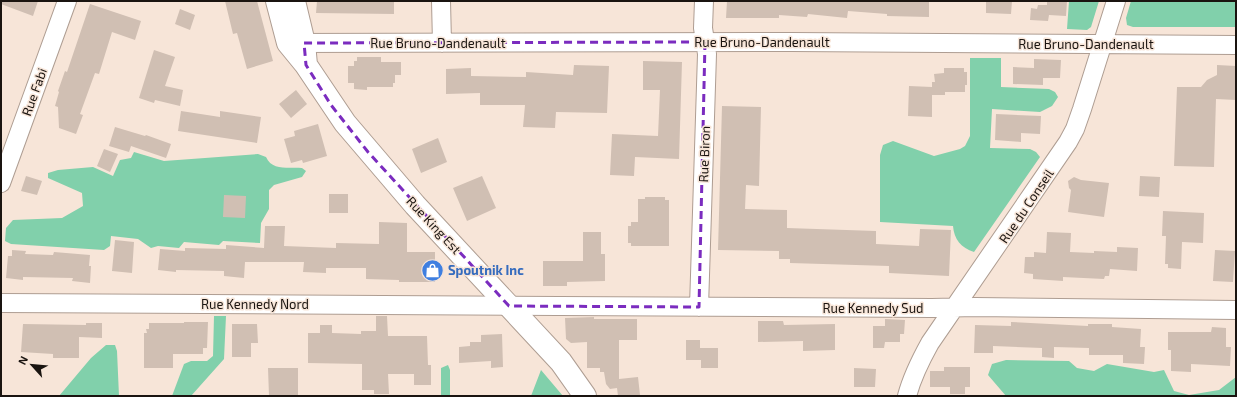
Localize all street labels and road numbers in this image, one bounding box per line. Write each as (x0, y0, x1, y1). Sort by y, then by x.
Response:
street label: Rue Bruno-Dandenault (694, 34, 830, 50)
street label: Rue Bruno-Dandenault (370, 35, 506, 51)
street label: Rue Bruno-Dandenault (1018, 36, 1154, 52)
street label: Rue Fabi (18, 66, 50, 118)
street label: Rue Biron (695, 125, 713, 183)
street label: Rue du Conseil (995, 166, 1057, 246)
street label: Rue King Est (403, 193, 465, 257)
street label: Rue Kennedy Nord (201, 296, 309, 312)
street label: Rue Kennedy Sud (823, 300, 924, 316)

